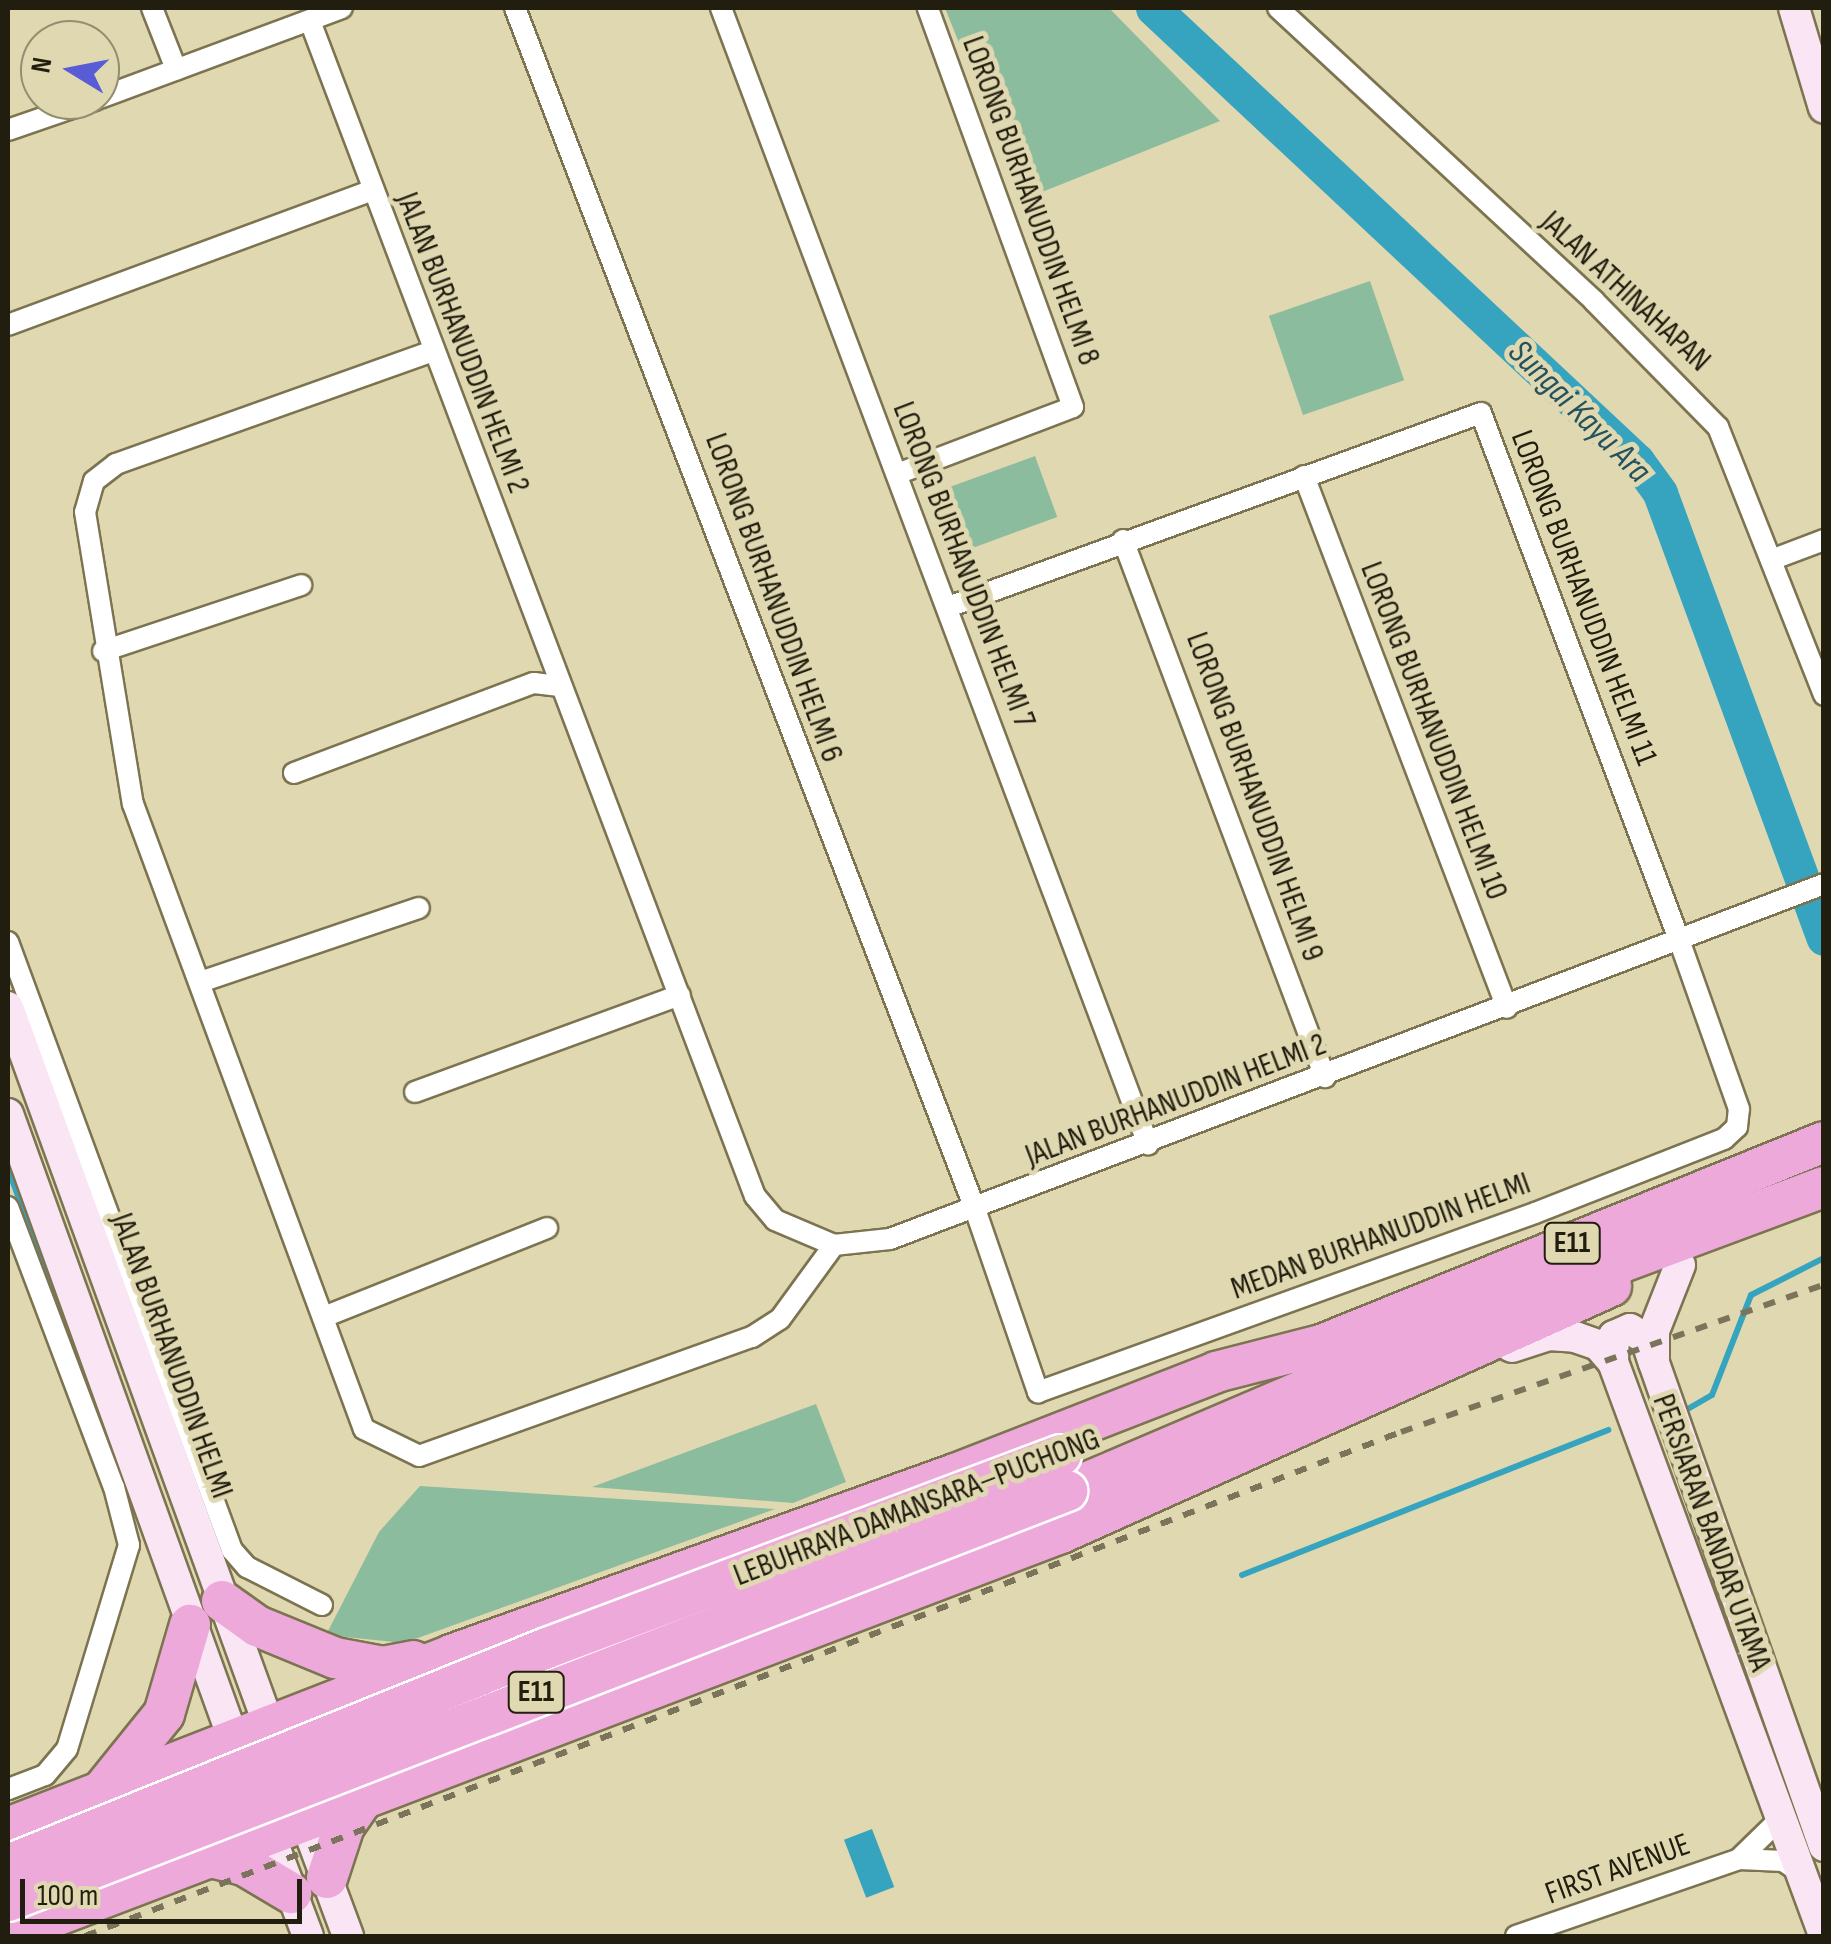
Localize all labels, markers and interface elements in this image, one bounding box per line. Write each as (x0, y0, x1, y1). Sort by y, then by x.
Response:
north arrow (20, 20, 120, 120)
street label: LORONG BURHANUDDIN HELMI 8 (953, 31, 1107, 371)
text: N (24, 55, 59, 75)
street label: JALAN BURHANUDDIN HELMI 2 (387, 187, 537, 499)
street label: JALAN ATHINAHAPAN (1532, 203, 1718, 381)
water label: Sungai Kayu Ara (1499, 332, 1659, 492)
street label: LORONG BURHANUDDIN HELMI 7 (883, 397, 1043, 733)
street label: LORONG BURHANUDDIN HELMI 11 (1501, 425, 1665, 771)
street label: LORONG BURHANUDDIN HELMI 6 (696, 428, 850, 768)
street label: LORONG BURHANUDDIN HELMI 10 (1351, 557, 1515, 905)
street label: LORONG BURHANUDDIN HELMI 9 (1177, 627, 1331, 967)
street label: JALAN BURHANUDDIN HELMI 2 (1020, 1026, 1332, 1176)
street label: MEDAN BURHANUDDIN HELMI (1226, 1165, 1536, 1309)
street label: JALAN BURHANUDDIN HELMI (102, 1208, 240, 1504)
road number: E11 (1542, 1218, 1602, 1268)
street label: PERSIARAN BANDAR UTAMA (1643, 1389, 1779, 1677)
street label: LEBUHRAYA DAMANSARA–PUCHONG (729, 1420, 1105, 1596)
road number: E11 (506, 1667, 566, 1717)
street label: FIRST AVENUE (1540, 1826, 1696, 1914)
scale bar (25, 1859, 308, 1921)
text: 100 m (37, 1878, 98, 1914)

